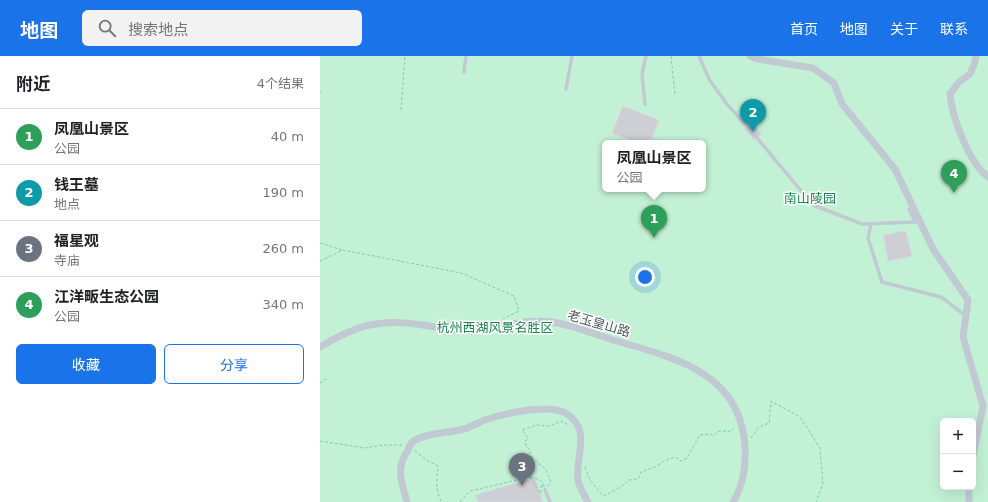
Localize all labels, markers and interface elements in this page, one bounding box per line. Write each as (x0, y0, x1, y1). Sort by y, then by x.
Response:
search box (82, 10, 362, 46)
icon: search (96, 17, 118, 39)
text: 地图 (20, 19, 58, 41)
text: 搜索地点 (128, 21, 188, 39)
text: 首页 (790, 21, 818, 37)
text: 地图 (840, 21, 868, 37)
text: 关于 (890, 21, 918, 37)
text: 联系 (940, 21, 968, 37)
text: 附近 (16, 74, 50, 94)
text: 4个结果 (257, 76, 304, 91)
pin: 2 (740, 99, 766, 132)
text: 凤凰山景区 (54, 120, 129, 138)
text: 1 (24, 129, 34, 144)
text: 40 m (271, 129, 304, 144)
popup (602, 140, 706, 192)
text: 公园 (54, 141, 80, 156)
text: 凤凰山景区 (616, 149, 692, 167)
pin: 4 (941, 160, 967, 193)
text: 公园 (616, 170, 643, 185)
text: 钱王墓 (54, 176, 99, 194)
text: 2 (24, 185, 34, 200)
text: 190 m (262, 185, 304, 200)
park label: 南山陵园 (784, 191, 836, 206)
text: 地点 (54, 197, 80, 212)
pin: 1 (641, 205, 667, 238)
text: 福星观 (54, 232, 99, 250)
text: 3 (24, 241, 34, 256)
text: 260 m (262, 241, 304, 256)
text: 寺庙 (54, 253, 80, 268)
your location (635, 267, 655, 287)
text: 江洋畈生态公园 (54, 288, 159, 306)
text: 4 (24, 297, 34, 312)
text: 340 m (262, 297, 304, 312)
street label: 老玉皇山路 (566, 307, 632, 340)
text: 公园 (54, 309, 80, 324)
park label: 杭州西湖风景名胜区 (436, 320, 554, 335)
button: 收藏 (16, 344, 156, 384)
button: 分享 (164, 344, 304, 384)
map controls (940, 418, 976, 490)
button: + (940, 418, 976, 454)
pin: 3 (509, 453, 535, 486)
button: − (940, 454, 976, 490)

